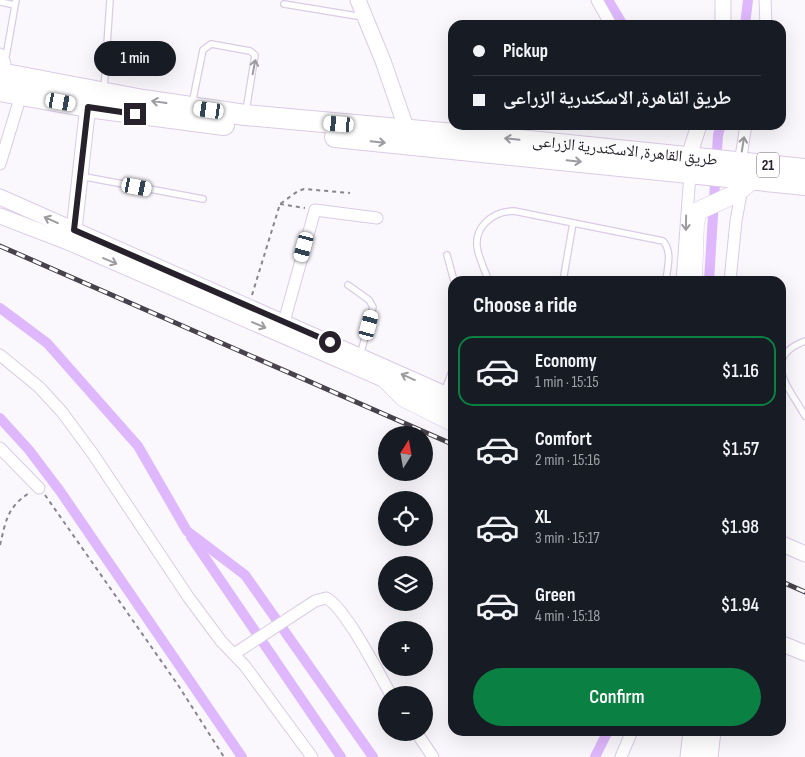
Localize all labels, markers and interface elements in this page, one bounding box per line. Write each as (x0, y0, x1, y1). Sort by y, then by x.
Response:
text: Pickup (503, 40, 548, 63)
callout: 1 min (94, 42, 176, 76)
text: 1 min (120, 49, 150, 68)
one-way arrow (249, 60, 259, 76)
text: طريق القاهرة, الاسكندرية الزراعى (503, 87, 732, 110)
car (44, 92, 77, 112)
one-way arrow (151, 97, 167, 107)
car (193, 100, 224, 120)
route end (124, 103, 146, 125)
car (323, 115, 354, 133)
street label: طريق القاهرة, الاسكندرية الزراعى (532, 132, 718, 170)
one-way arrow (504, 134, 520, 144)
one-way arrow (738, 136, 748, 152)
one-way arrow (369, 137, 385, 146)
road number: 21 (757, 152, 779, 178)
one-way arrow (566, 156, 582, 166)
car (120, 177, 153, 197)
one-way arrow (44, 214, 59, 224)
one-way arrow (681, 214, 691, 231)
car (292, 231, 315, 263)
one-way arrow (102, 256, 117, 266)
text: Choose a ride (473, 292, 577, 319)
car (357, 309, 380, 341)
one-way arrow (251, 320, 266, 330)
route start (319, 331, 341, 353)
icon: car (475, 349, 520, 394)
text: Economy (535, 350, 597, 373)
text: $1.16 (722, 360, 759, 383)
one-way arrow (401, 371, 416, 381)
text: 1 min · 15:15 (535, 373, 599, 392)
north arrow (378, 426, 432, 481)
map controls (378, 426, 433, 741)
icon: car (475, 427, 520, 472)
text: Comfort (535, 428, 592, 451)
text: $1.57 (722, 438, 759, 461)
text: 2 min · 15:16 (535, 451, 600, 470)
button: locate (378, 491, 433, 546)
icon: car (475, 505, 520, 550)
text: XL (535, 506, 551, 529)
text: $1.98 (721, 516, 759, 539)
text: 3 min · 15:17 (535, 529, 600, 548)
button: layers (378, 556, 433, 611)
icon: car (475, 583, 520, 628)
text: Green (535, 584, 575, 607)
text: $1.94 (721, 594, 759, 617)
text: 4 min · 15:18 (535, 607, 600, 626)
button: + (378, 621, 433, 676)
button: Confirm (473, 668, 761, 726)
button: − (378, 686, 433, 741)

